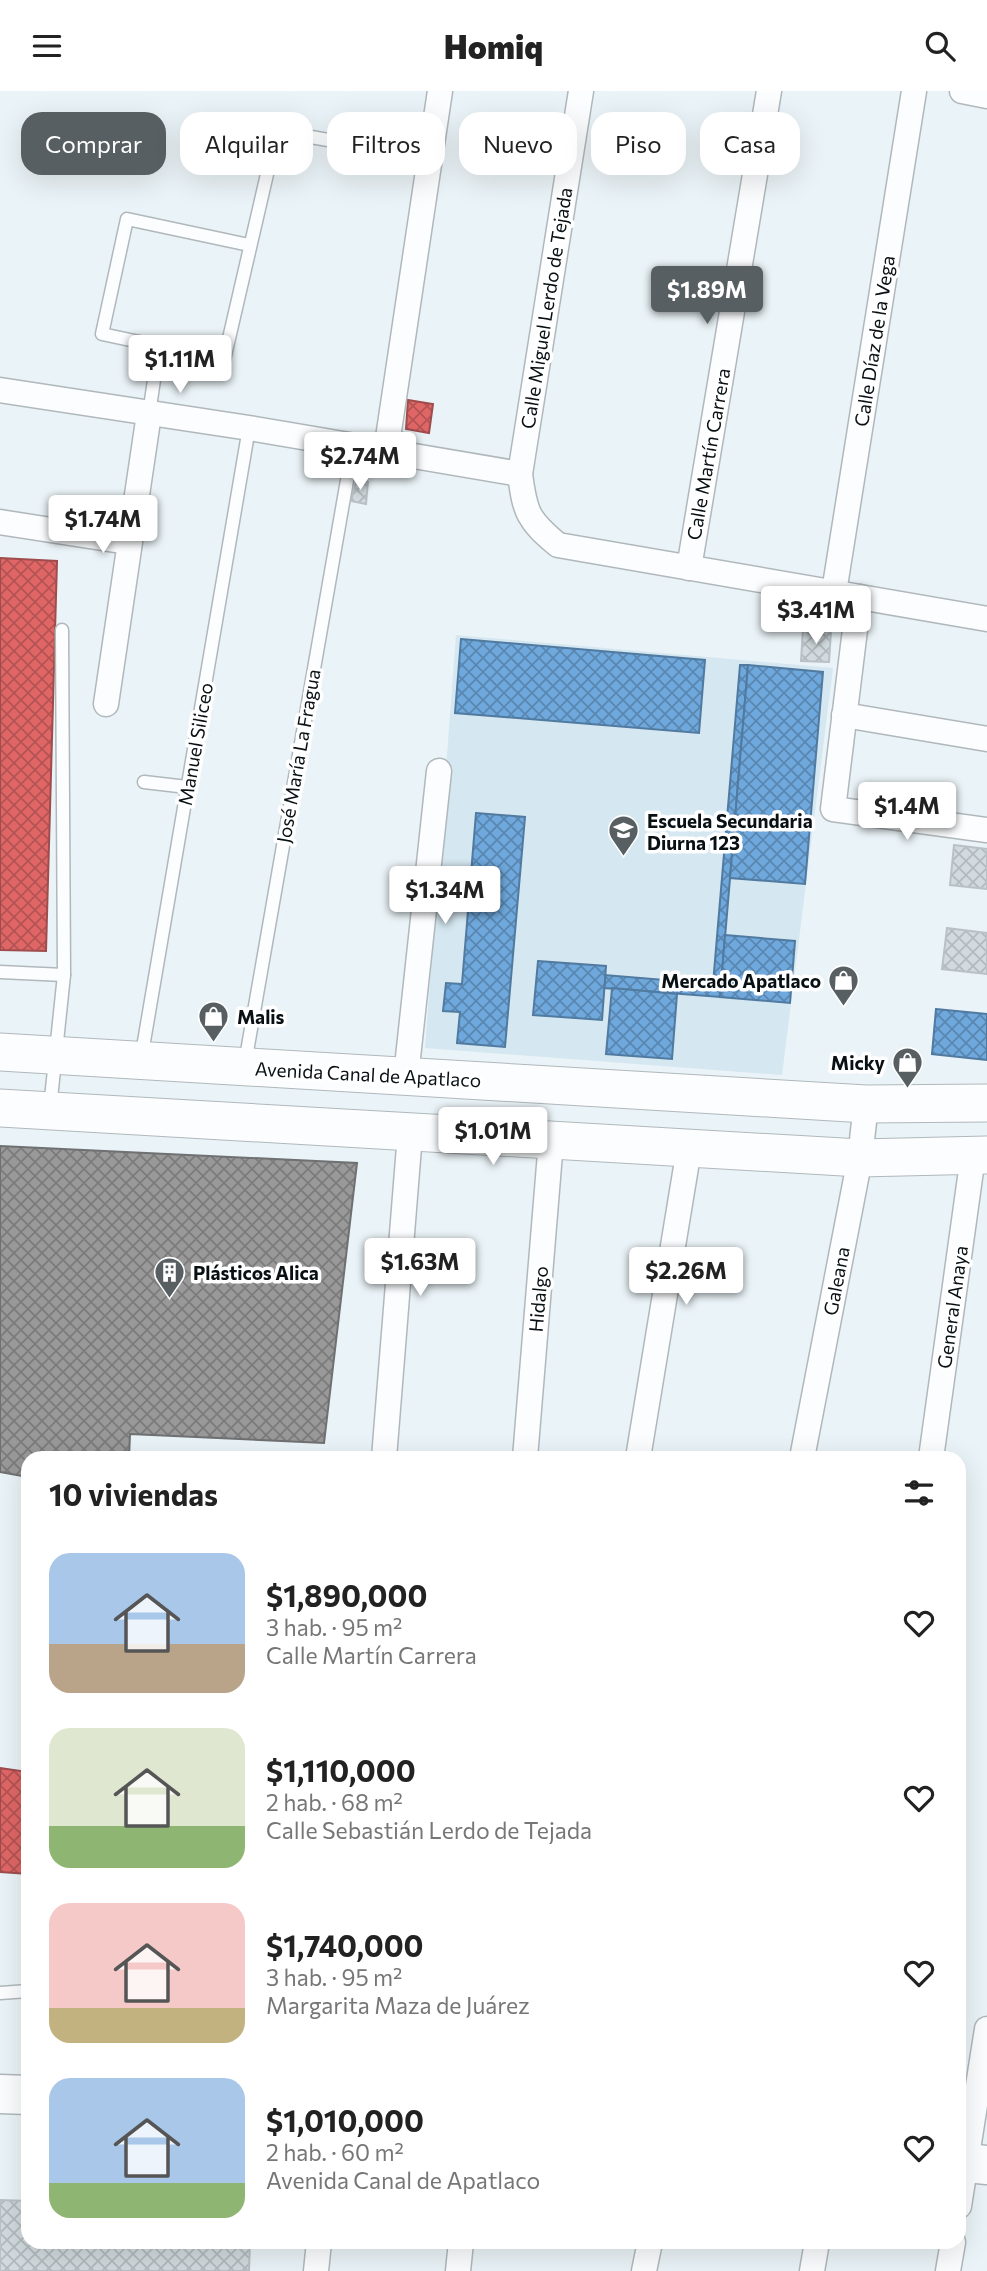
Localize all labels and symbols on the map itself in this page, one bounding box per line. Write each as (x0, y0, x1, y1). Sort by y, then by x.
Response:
street label: Calle Miguel Lerdo de Tejada (516, 186, 576, 430)
street label: Calle Díaz de la Vega (849, 254, 899, 428)
pin: $1.89M (650, 267, 764, 326)
pin: $1.11M (123, 335, 237, 395)
street label: Calle Martín Carrera (682, 366, 734, 542)
pin: $2.74M (303, 433, 417, 492)
pin: $1.74M (46, 496, 160, 555)
pin: $3.41M (759, 587, 873, 646)
street label: José María La Fragua (271, 667, 325, 845)
street label: Manuel Siliceo (173, 681, 217, 807)
pin: $1.4M (858, 783, 956, 842)
place label: Escuela Secundaria Diurna 123 (647, 809, 813, 854)
school or university icon: Escuela Secundaria Diurna 123 (607, 814, 641, 858)
pin: $1.34M (388, 867, 502, 926)
shop icon: Mercado Apatlaco (827, 963, 861, 1007)
place label: Mercado Apatlaco (661, 969, 821, 992)
shop icon: Malis (197, 999, 231, 1043)
place label: Malis (237, 1005, 285, 1028)
shop icon: Micky (891, 1045, 925, 1089)
place label: Micky (831, 1051, 886, 1074)
street label: Avenida Canal de Apatlaco (254, 1057, 482, 1091)
pin: $1.01M (436, 1107, 550, 1167)
pin: $1.63M (363, 1239, 477, 1298)
street label: General Anaya (932, 1244, 972, 1370)
street label: Galeana (818, 1245, 854, 1317)
pin: $2.26M (629, 1247, 743, 1307)
building icon: Plásticos Alica (153, 1255, 187, 1299)
place label: Plásticos Alica (193, 1261, 319, 1284)
street label: Hidalgo (524, 1265, 552, 1333)

